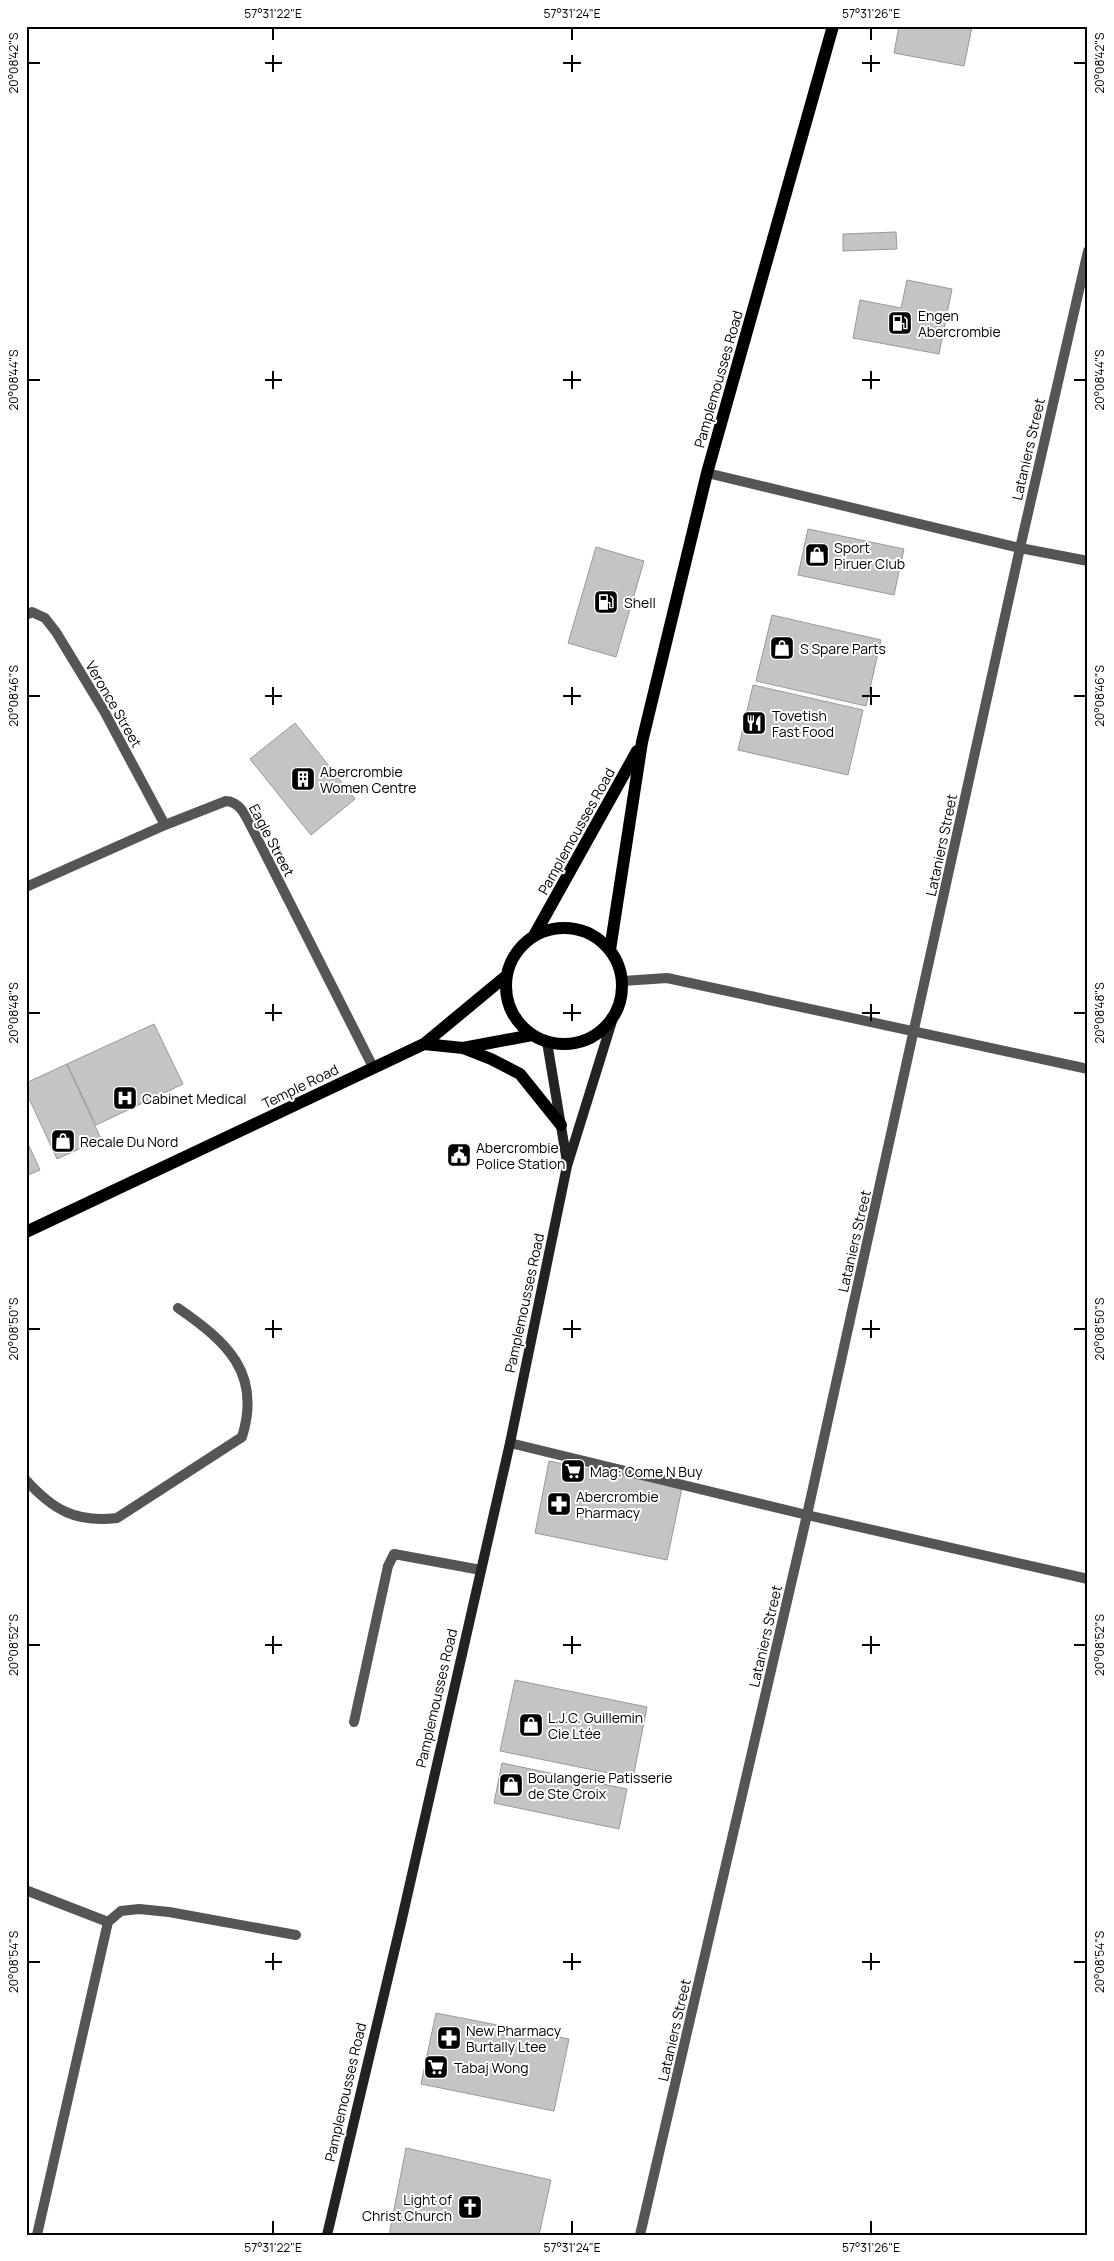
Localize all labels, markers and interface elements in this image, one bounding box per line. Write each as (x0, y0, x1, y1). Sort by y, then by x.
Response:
text: 57°31'22"E (244, 5, 302, 22)
text: 57°31'24"E (543, 5, 601, 22)
text: 57°31'26"E (842, 5, 900, 22)
text: 20°08'42"S (5, 33, 22, 94)
text: 20°08'42"S (1091, 33, 1108, 94)
place label: Engen Abercrombie (918, 306, 1001, 341)
street label: Pamplemousses Road (689, 308, 747, 450)
fuel station icon: Engen Abercrombie (887, 310, 913, 336)
text: 20°08'44"S (5, 350, 22, 410)
text: 20°08'44"S (1091, 350, 1108, 410)
street label: Lataniers Street (1007, 396, 1049, 502)
place label: Sport Piruer Club (834, 538, 905, 573)
shop icon: Sport Piruer Club (804, 542, 830, 568)
fuel station icon: Shell (593, 589, 619, 615)
place label: Shell (624, 593, 656, 612)
shop icon: S Spare Parts (769, 635, 795, 661)
place label: S Spare Parts (800, 639, 886, 658)
street label: Veronce Street (82, 657, 147, 751)
text: 20°08'46"S (5, 665, 22, 727)
text: 20°08'46"S (1091, 665, 1108, 727)
place label: Tovetish Fast Food (772, 706, 834, 741)
restaurant icon: Tovetish Fast Food (741, 710, 767, 736)
place label: Abercrombie Women Centre (320, 762, 416, 797)
street label: Pamplemousses Road (533, 764, 619, 898)
building icon: Abercrombie Women Centre (290, 766, 316, 792)
street label: Lataniers Street (921, 792, 961, 898)
street label: Eagle Street (245, 800, 299, 880)
text: 20°08'48"S (5, 982, 22, 1044)
text: 20°08'48"S (1091, 982, 1108, 1044)
street label: Temple Road (259, 1059, 341, 1113)
hospital icon: Cabinet Medical (112, 1085, 138, 1111)
place label: Cabinet Medical (142, 1089, 246, 1108)
shop icon: Recale Du Nord (50, 1128, 76, 1154)
place label: Recale Du Nord (80, 1132, 178, 1151)
place label: Abercrombie Police Station (476, 1138, 565, 1173)
public building icon: Abercrombie Police Station (446, 1142, 472, 1168)
street label: Lataniers Street (833, 1188, 875, 1294)
street label: Pamplemousses Road (500, 1232, 548, 1374)
text: 20°08'50"S (5, 1298, 22, 1360)
text: 20°08'50"S (1091, 1298, 1108, 1360)
supermarket icon: Mag: Come N Buy (560, 1458, 586, 1484)
place label: Mag: Come N Buy (590, 1462, 703, 1481)
place label: Abercrombie Pharmacy (576, 1487, 659, 1522)
pharmacy icon: Abercrombie Pharmacy (546, 1491, 572, 1517)
street label: Lataniers Street (744, 1583, 786, 1689)
text: 20°08'52"S (5, 1614, 22, 1676)
text: 20°08'52"S (1091, 1614, 1108, 1676)
street label: Pamplemousses Road (411, 1627, 461, 1769)
place label: L.J.C. Guillemin Cie Ltée (548, 1708, 643, 1743)
shop icon: L.J.C. Guillemin Cie Ltée (518, 1712, 544, 1738)
place label: Boulangerie Patisserie de Ste Croix (528, 1768, 672, 1803)
shop icon: Boulangerie Patisserie de Ste Croix (498, 1772, 524, 1798)
text: 20°08'54"S (5, 1931, 22, 1993)
text: 20°08'54"S (1091, 1931, 1108, 1993)
street label: Lataniers Street (653, 1977, 695, 2083)
street label: Pamplemousses Road (320, 2021, 370, 2163)
place label: New Pharmacy Burtally Ltee (466, 2021, 562, 2056)
pharmacy icon: New Pharmacy Burtally Ltee (436, 2025, 462, 2051)
supermarket icon: Tabaj Wong (423, 2054, 449, 2080)
place label: Tabaj Wong (454, 2058, 529, 2077)
place label: Light of Christ Church (362, 2190, 452, 2225)
church icon: Light of Christ Church (457, 2194, 483, 2220)
text: 57°31'22"E (244, 2239, 302, 2256)
text: 57°31'24"E (543, 2239, 601, 2256)
text: 57°31'26"E (842, 2239, 900, 2256)

